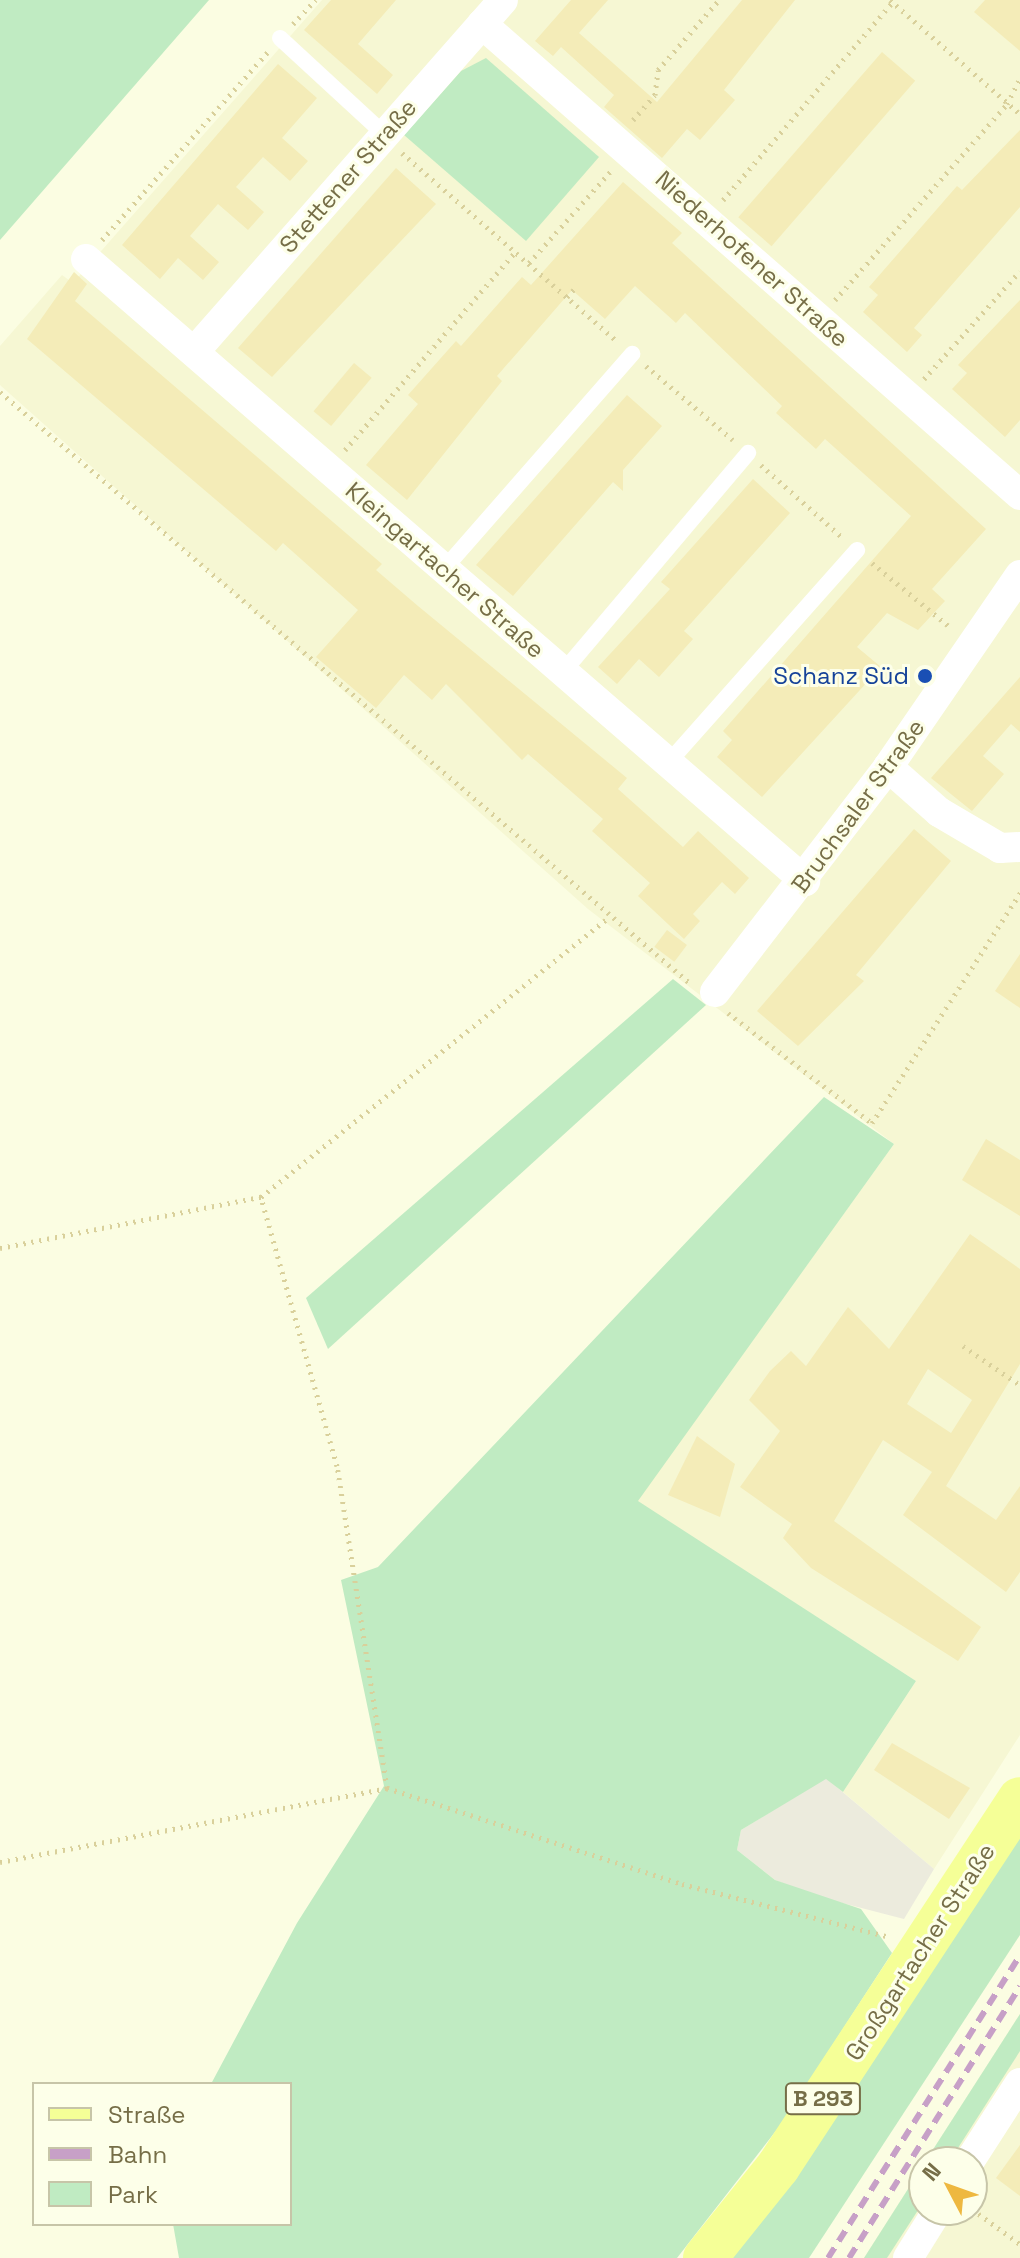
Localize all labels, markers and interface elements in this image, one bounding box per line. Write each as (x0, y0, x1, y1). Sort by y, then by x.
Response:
street label: Stettener Straße (273, 93, 423, 259)
street label: Niederhofener Straße (650, 165, 854, 353)
street label: Kleingartacher Straße (340, 476, 550, 664)
place label: Schanz Süd (773, 662, 909, 690)
marker: Schanz Süd (916, 667, 934, 685)
street label: Bruchsaler Straße (785, 713, 931, 899)
street label: Großgartacher Straße (839, 1838, 1001, 2066)
road number: B 293 (783, 2081, 863, 2117)
legend (32, 2082, 292, 2226)
text: Straße (108, 2099, 185, 2130)
text: Bahn (108, 2139, 167, 2170)
north arrow (908, 2146, 988, 2226)
text: N (916, 2157, 947, 2186)
text: Park (108, 2179, 158, 2210)

